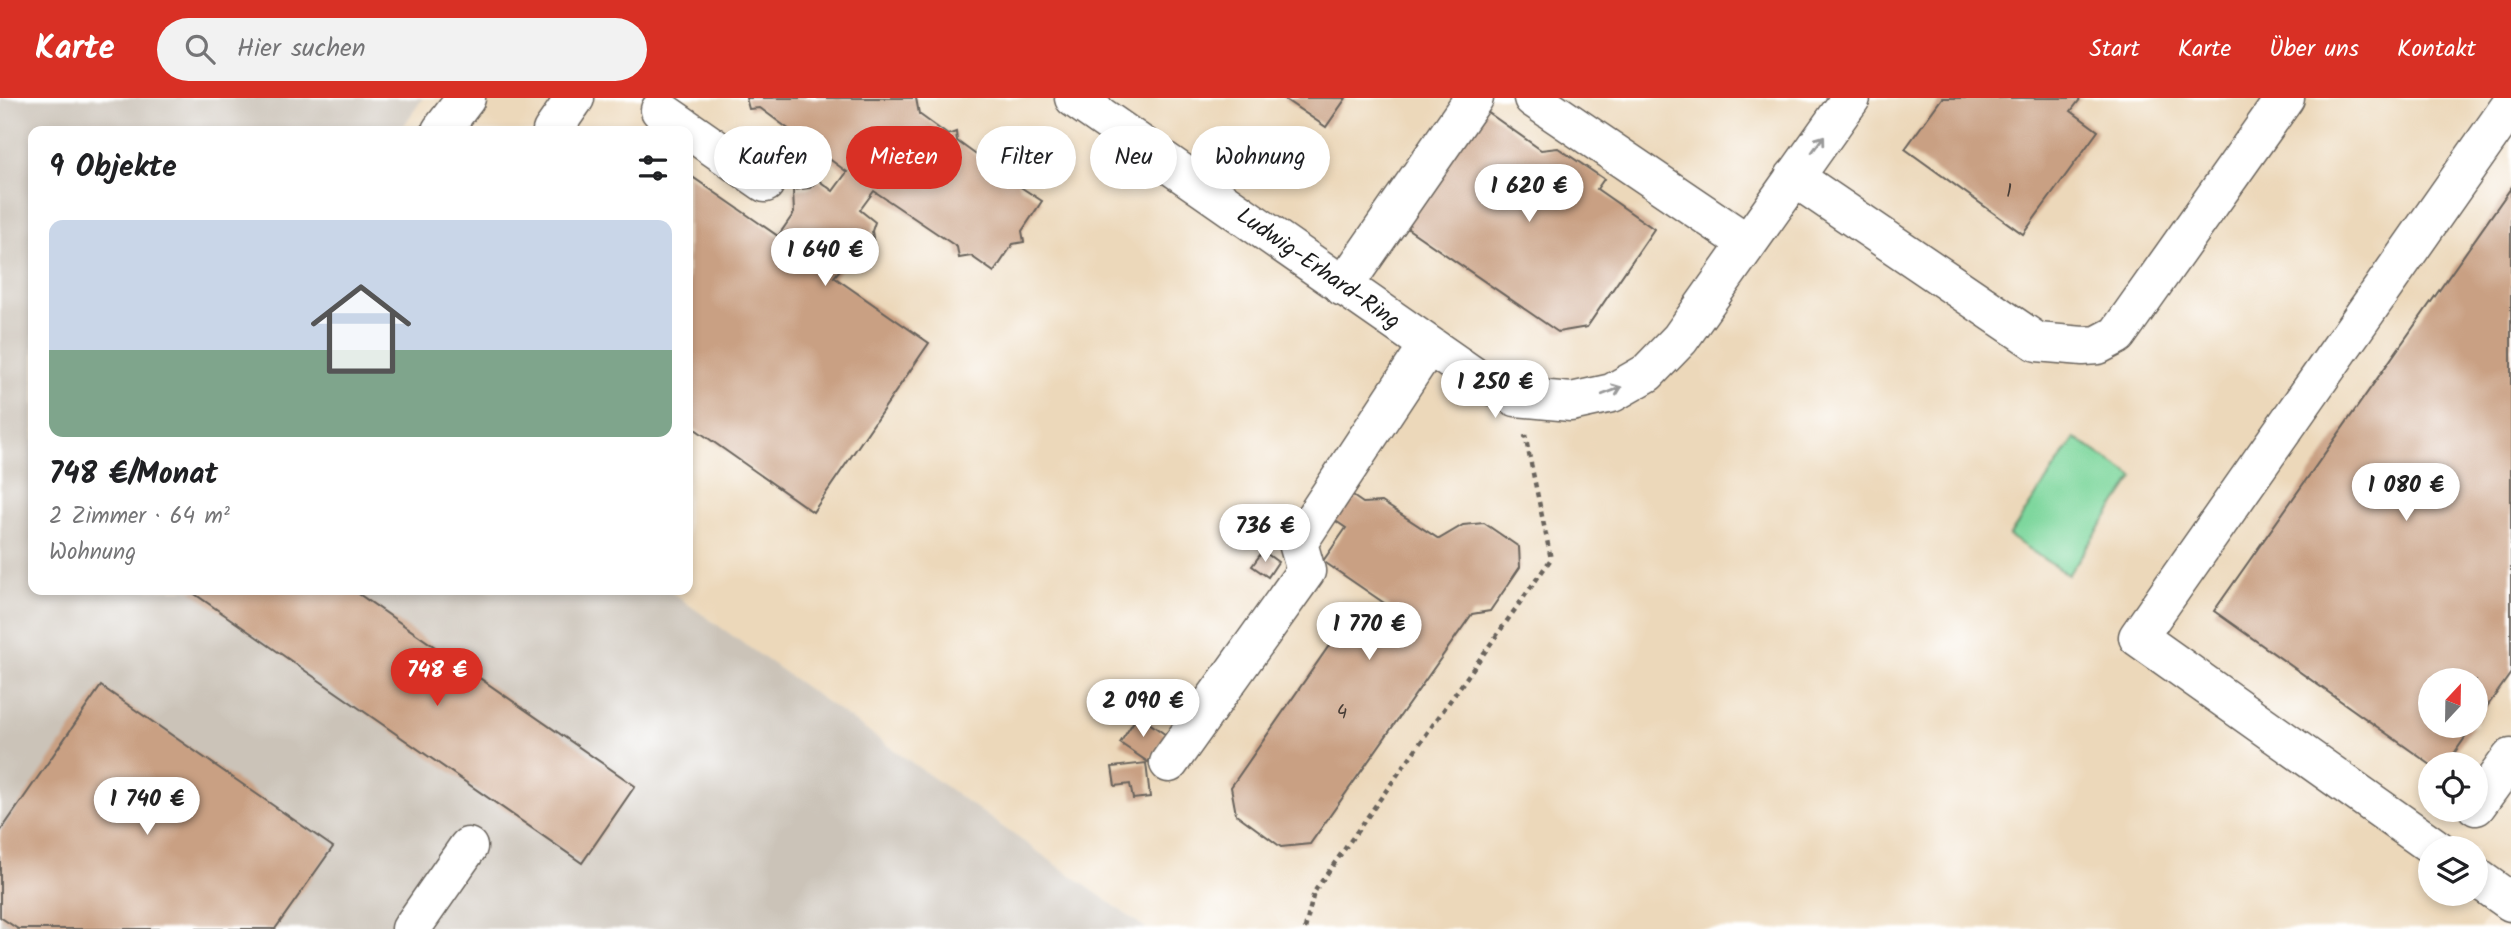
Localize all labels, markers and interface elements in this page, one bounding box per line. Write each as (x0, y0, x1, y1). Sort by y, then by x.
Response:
search box (157, 18, 647, 81)
text: Karte (35, 23, 115, 76)
text: Hier suchen (237, 28, 366, 70)
icon: search (181, 30, 219, 68)
text: Start (2089, 30, 2140, 69)
text: Karte (2178, 30, 2231, 69)
text: Über uns (2269, 30, 2359, 69)
text: Kontakt (2397, 30, 2476, 69)
chip: Kaufen (714, 126, 832, 189)
chip: Mieten (846, 126, 962, 189)
chip: Filter (976, 126, 1076, 189)
chip: Neu (1090, 126, 1177, 189)
chip: Wohnung (1191, 126, 1330, 189)
one-way arrow (1810, 135, 1825, 154)
text: 9 Objekte (49, 144, 177, 192)
icon: filters (634, 149, 672, 187)
pin: 1 620 € (1464, 164, 1594, 224)
text: 1 620 € (1491, 169, 1567, 205)
house number: 1 (2006, 177, 2012, 207)
street label: Ludwig-Erhard-Ring (1228, 199, 1408, 339)
pin: 1 640 € (760, 228, 890, 288)
text: 1 640 € (787, 233, 863, 269)
icon: home (298, 266, 424, 392)
pin: 1 250 € (1430, 360, 1560, 420)
text: 1 250 € (1457, 365, 1533, 401)
one-way arrow (1601, 384, 1622, 397)
text: 748 €/Monat (49, 451, 218, 499)
pin: 1 080 € (2341, 464, 2471, 523)
text: 1 080 € (2368, 468, 2444, 504)
text: 2 Zimmer · 64 m² (49, 499, 230, 535)
pin: 736 € (1216, 504, 1314, 564)
text: 736 € (1235, 509, 1295, 545)
text: Wohnung (49, 535, 136, 571)
pin: 1 770 € (1304, 602, 1434, 662)
text: 1 770 € (1333, 607, 1405, 643)
pin: 748 € (388, 648, 486, 708)
text: 748 € (407, 653, 467, 689)
north arrow (2418, 668, 2488, 738)
map controls (2418, 668, 2488, 906)
pin: 2 090 € (1078, 680, 1208, 739)
text: 2 090 € (1103, 684, 1183, 720)
house number: 4 (1337, 698, 1347, 728)
button: locate (2418, 752, 2488, 822)
pin: 1 740 € (82, 778, 212, 837)
text: 1 740 € (110, 782, 184, 818)
button: layers (2418, 836, 2488, 906)

